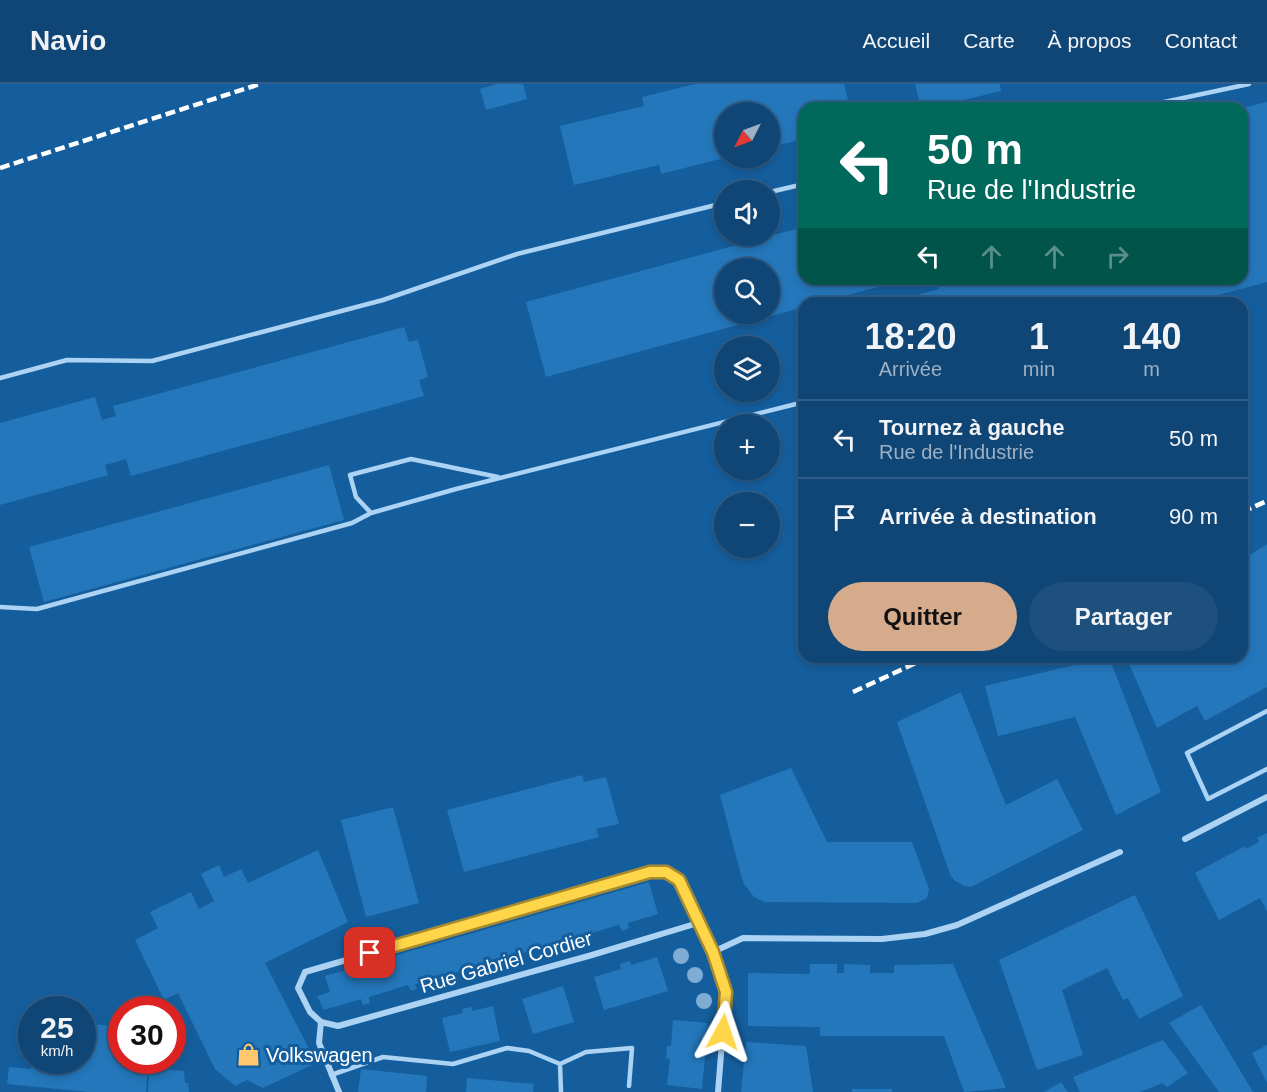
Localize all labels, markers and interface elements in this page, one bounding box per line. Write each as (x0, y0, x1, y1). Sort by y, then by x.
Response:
text: Navio (30, 25, 106, 56)
text: Accueil (863, 29, 930, 52)
text: Carte (963, 29, 1015, 52)
text: À propos (1048, 29, 1132, 52)
text: Contact (1165, 29, 1237, 52)
north arrow (714, 102, 780, 168)
map controls (714, 102, 780, 558)
icon: left (828, 126, 906, 204)
text: 50 m (927, 126, 1023, 173)
text: Rue de l'Industrie (927, 175, 1136, 205)
button: sound (714, 180, 780, 246)
icon: left (912, 240, 945, 273)
icon: ahead (975, 240, 1008, 273)
icon: ahead (1038, 240, 1071, 273)
icon: right (1101, 240, 1134, 273)
button: search (714, 258, 780, 324)
text: 18:20 (864, 316, 956, 357)
text: 1 (1029, 316, 1049, 357)
text: 140 (1121, 316, 1182, 357)
button: layers (714, 336, 780, 402)
text: Arrivée (879, 358, 942, 380)
text: min (1023, 358, 1055, 380)
text: m (1143, 358, 1160, 380)
button: + (714, 414, 780, 480)
text: Tournez à gauche (879, 415, 1064, 440)
icon: left (828, 423, 861, 456)
text: 50 m (1169, 426, 1218, 451)
text: Rue de l'Industrie (879, 441, 1034, 463)
button: − (714, 492, 780, 558)
icon: arrive (828, 501, 861, 534)
text: Arrivée à destination (879, 504, 1097, 529)
text: 90 m (1169, 504, 1218, 529)
button: Quitter (828, 582, 1017, 651)
button: Partager (1029, 582, 1218, 651)
pin (344, 927, 395, 978)
street label: Rue Gabriel Cordier (417, 927, 595, 997)
icon: arrive (353, 936, 386, 969)
speed limit sign: 30 (108, 996, 186, 1074)
position arrow (691, 1000, 755, 1064)
text: 25 (40, 1011, 74, 1044)
text: km/h (41, 1042, 73, 1059)
shop icon: Volkswagen (235, 1042, 261, 1068)
place label: Volkswagen (266, 1044, 373, 1066)

